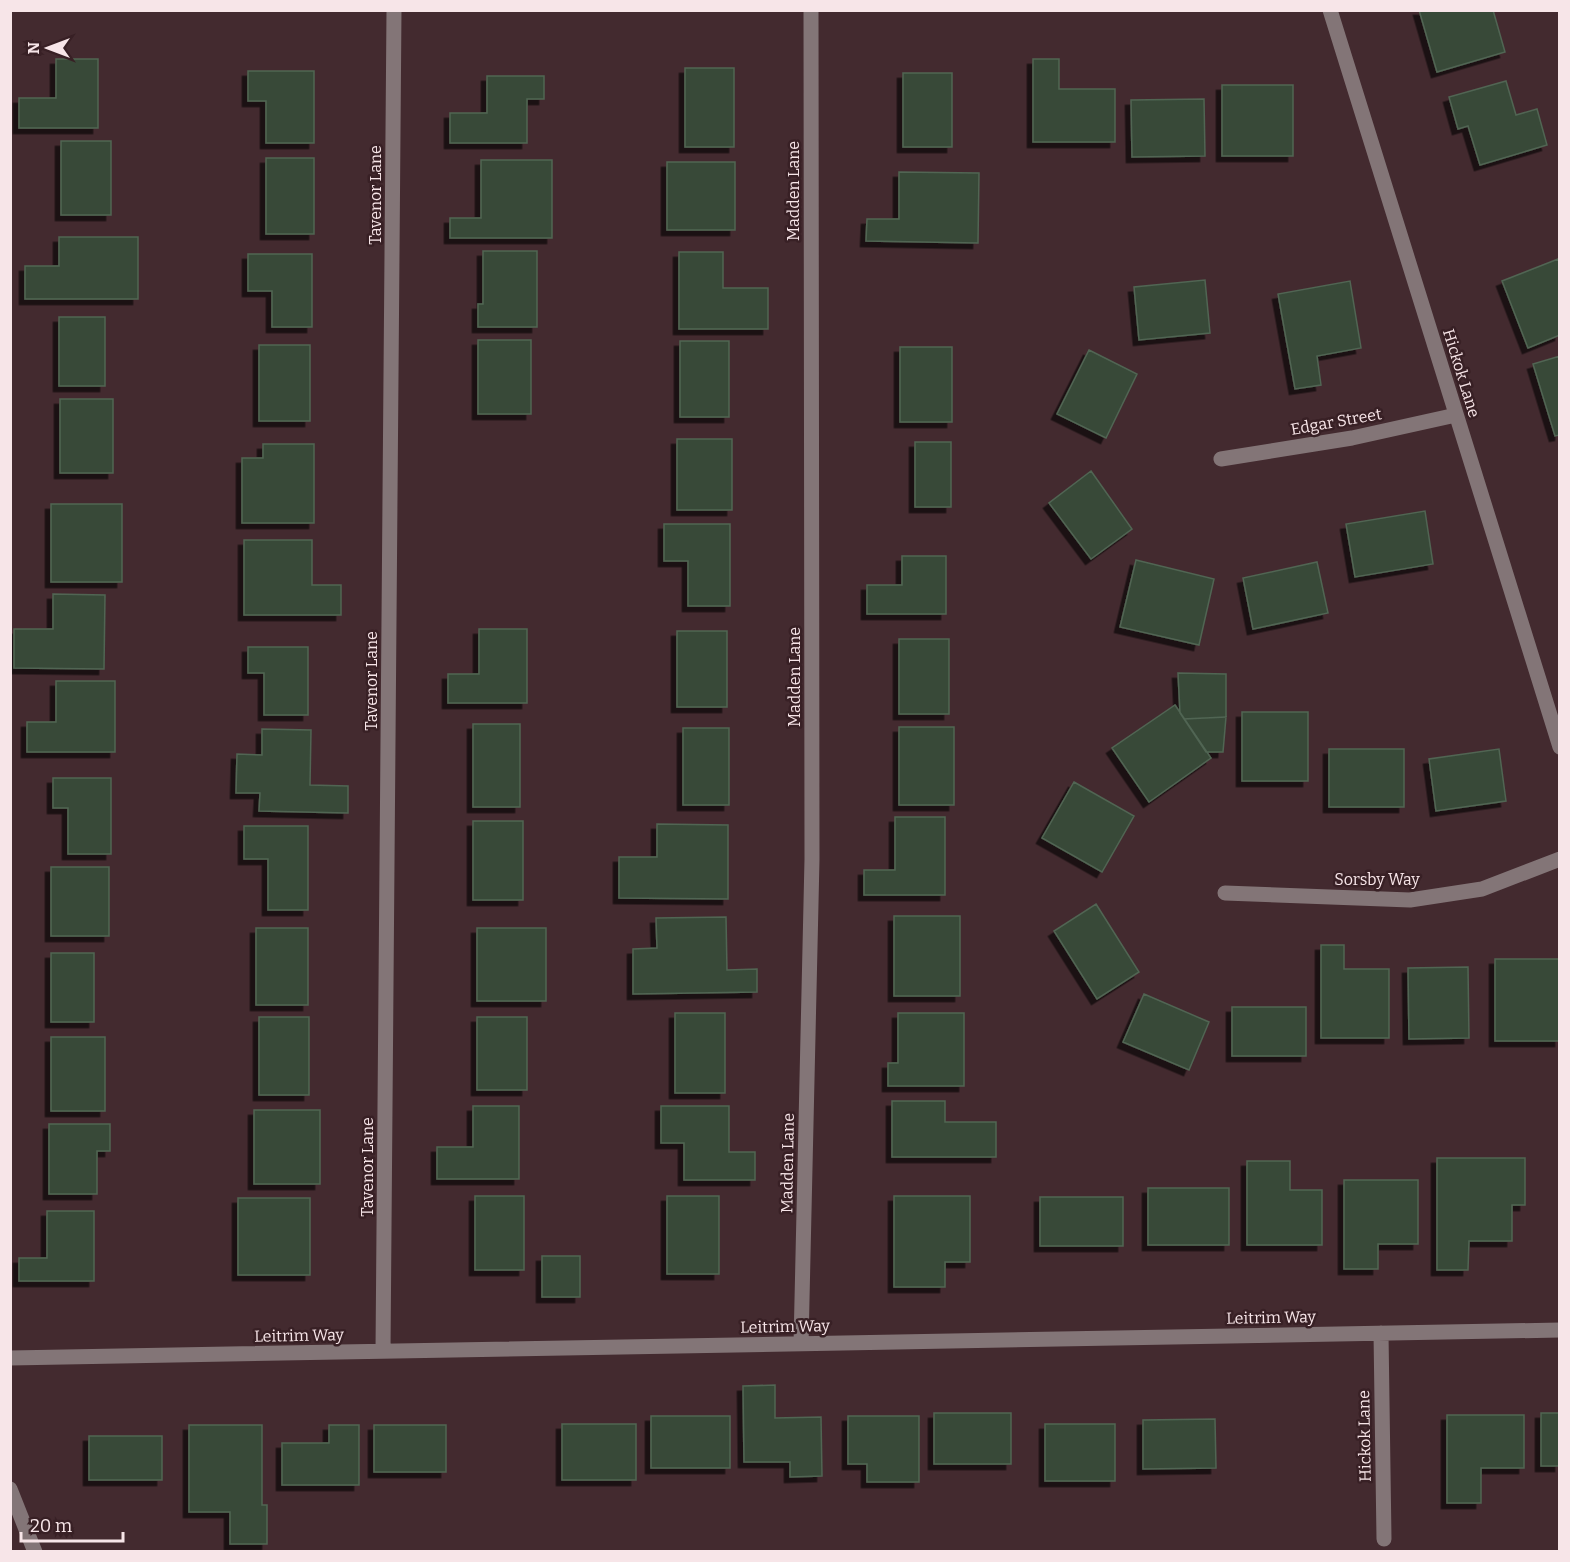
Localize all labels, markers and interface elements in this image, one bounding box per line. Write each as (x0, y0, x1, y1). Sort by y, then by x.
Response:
north arrow (18, 18, 78, 78)
text: N (24, 42, 43, 54)
street label: Madden Lane (784, 141, 803, 241)
street label: Tavenor Lane (366, 145, 385, 245)
street label: Hickok Lane (1439, 327, 1484, 420)
street label: Edgar Street (1289, 404, 1383, 439)
street label: Madden Lane (785, 627, 804, 727)
street label: Tavenor Lane (362, 631, 381, 731)
street label: Sorsby Way (1334, 870, 1420, 889)
street label: Madden Lane (777, 1113, 798, 1213)
street label: Tavenor Lane (358, 1117, 377, 1217)
street label: Leitrim Way (1226, 1307, 1317, 1328)
street label: Leitrim Way (740, 1316, 831, 1337)
street label: Leitrim Way (254, 1325, 345, 1346)
street label: Hickok Lane (1354, 1390, 1375, 1482)
scale bar (21, 1505, 123, 1543)
text: 20 m (30, 1515, 72, 1537)

